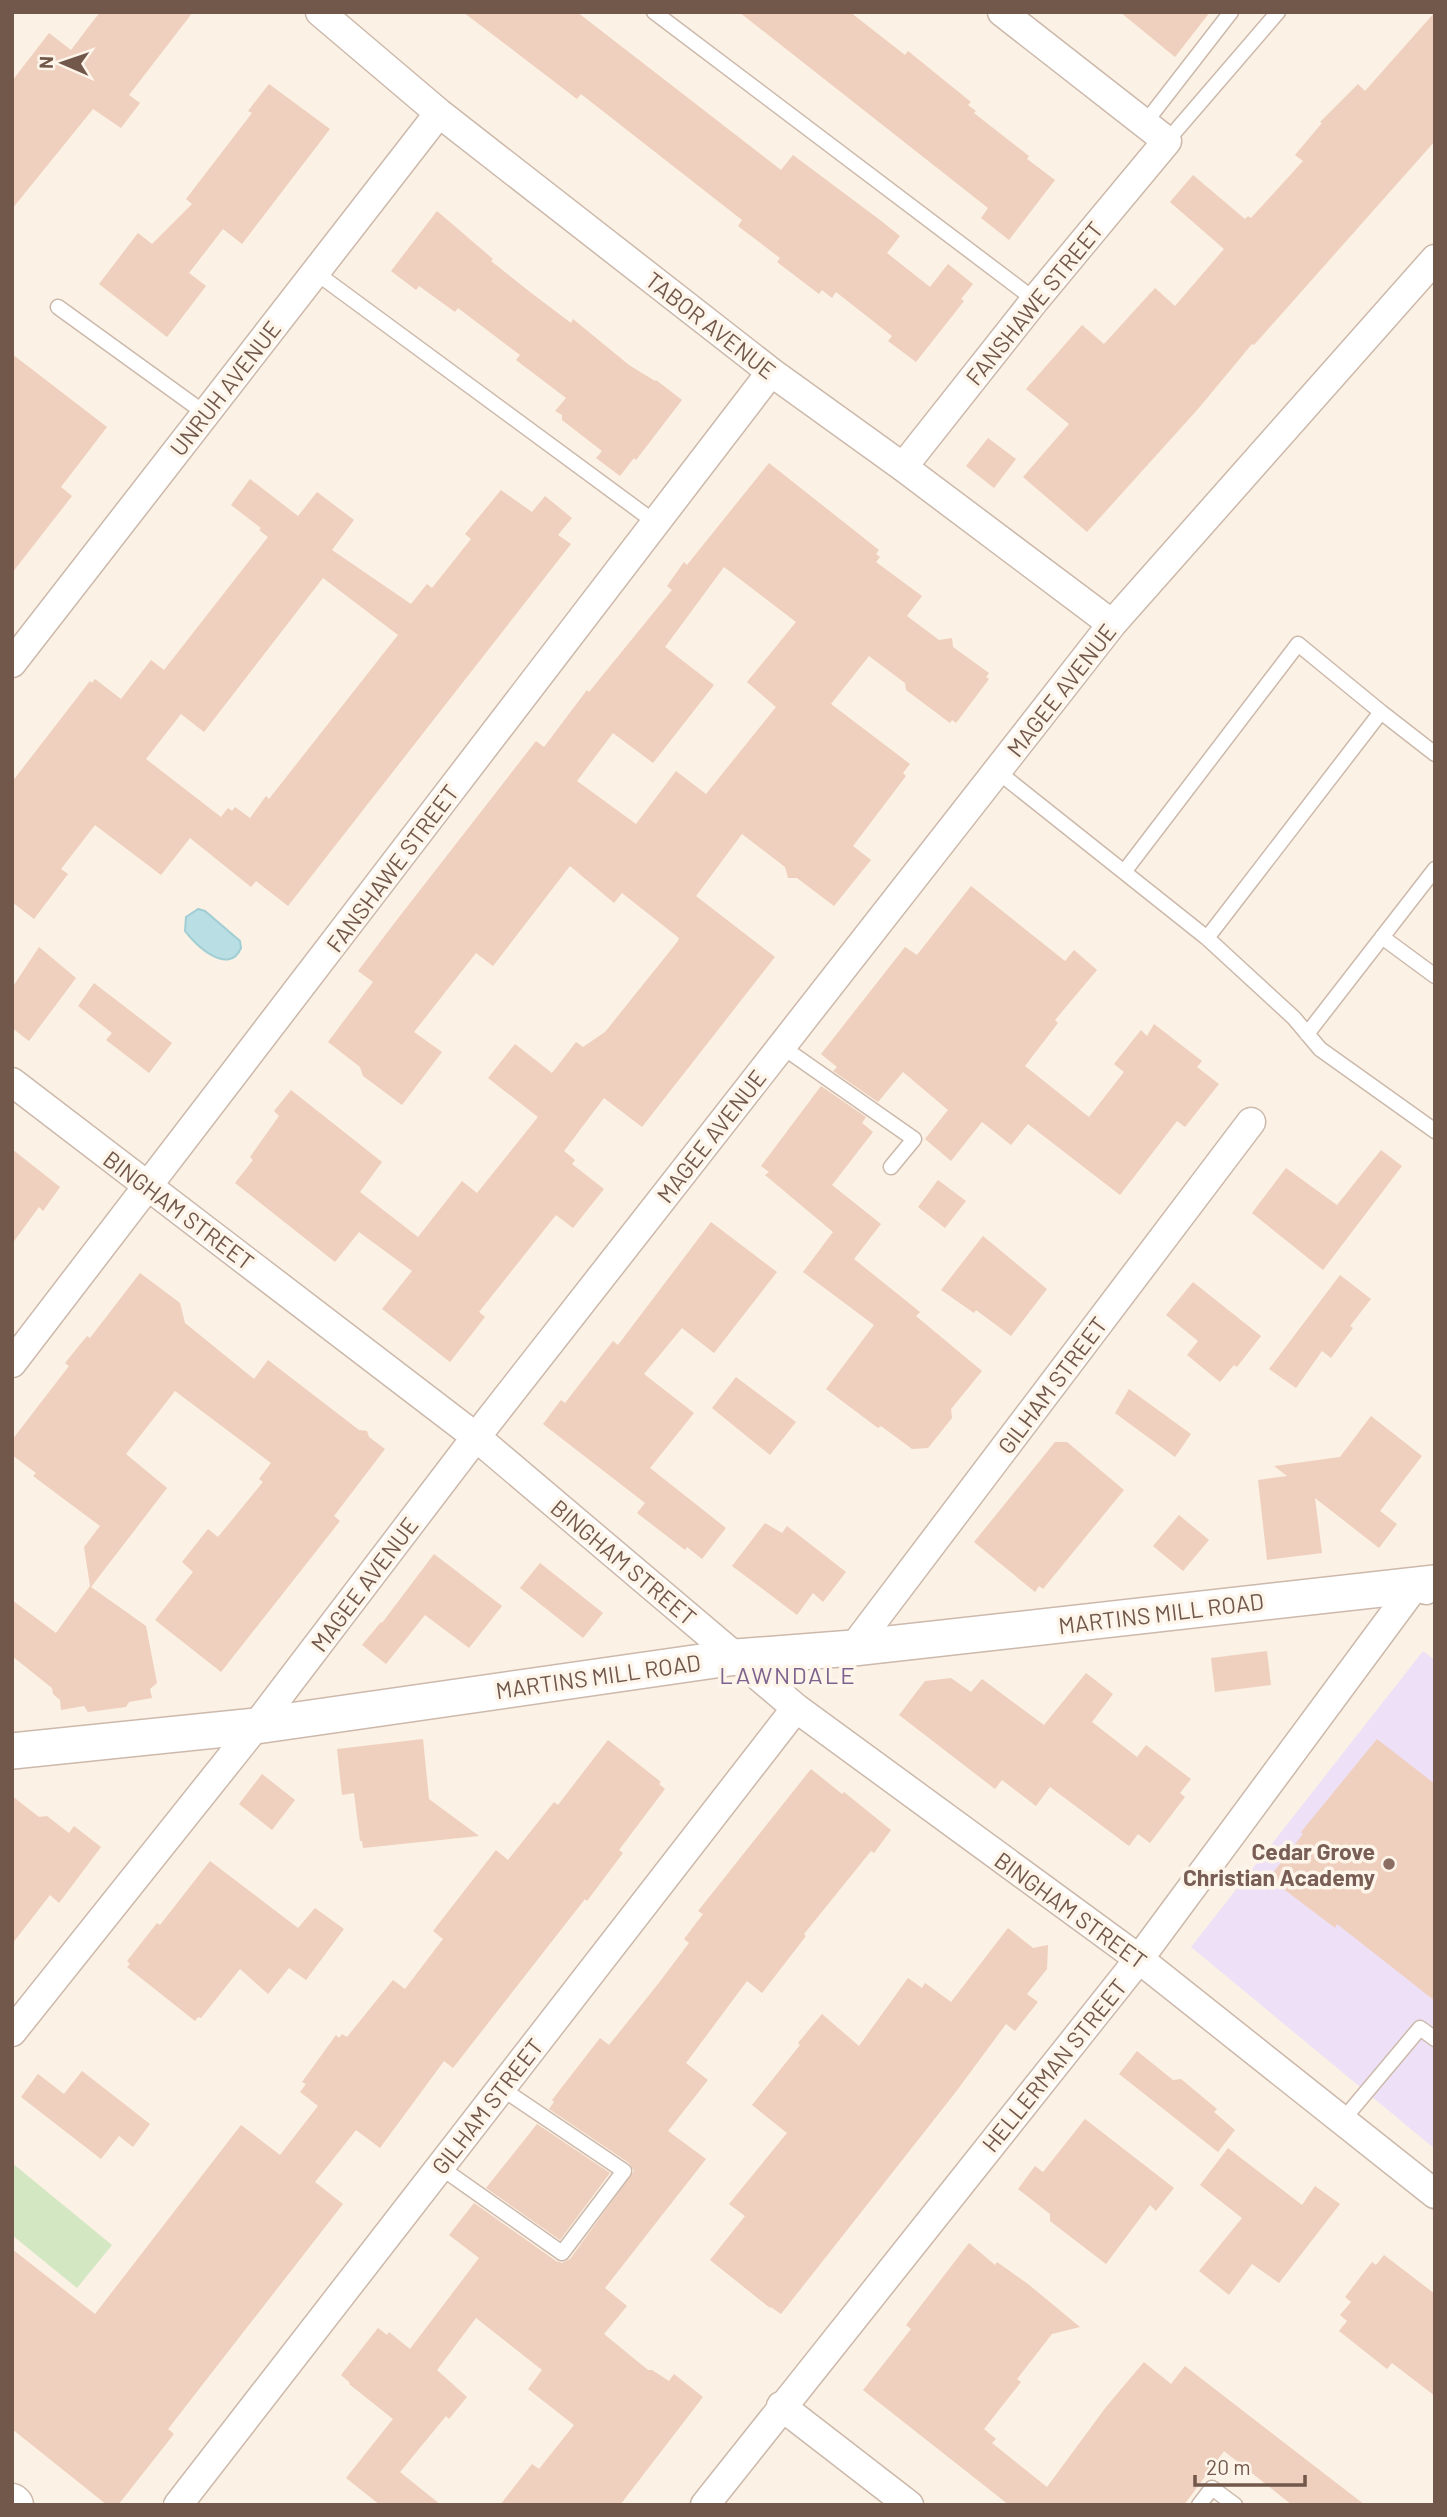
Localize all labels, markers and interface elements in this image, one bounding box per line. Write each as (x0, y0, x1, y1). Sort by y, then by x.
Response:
north arrow (28, 28, 98, 98)
text: N (34, 56, 57, 69)
street label: FANSHAWE STREET (959, 216, 1109, 390)
street label: TABOR AVENUE (640, 265, 782, 385)
street label: UNRUH AVENUE (164, 315, 286, 461)
street label: MAGEE AVENUE (1000, 618, 1122, 762)
street label: FANSHAWE STREET (320, 779, 464, 957)
street label: MAGEE AVENUE (650, 1064, 772, 1208)
street label: BINGHAM STREET (98, 1144, 260, 1276)
street label: GILHAM STREET (991, 1311, 1113, 1459)
street label: BINGHAM STREET (546, 1493, 702, 1631)
street label: MAGEE AVENUE (304, 1511, 424, 1657)
street label: MARTINS MILL ROAD (1057, 1587, 1265, 1639)
street label: MARTINS MILL ROAD (494, 1648, 702, 1704)
district label: LAWNDALE (719, 1660, 857, 1689)
place label: Cedar Grove Christian Academy (1183, 1837, 1375, 1891)
street label: BINGHAM STREET (989, 1845, 1153, 1975)
marker: Cedar Grove Christian Academy (1381, 1856, 1397, 1872)
street label: HELLERMAN STREET (976, 1973, 1132, 2157)
street label: GILHAM STREET (425, 2033, 549, 2179)
scale bar (1195, 2444, 1305, 2488)
text: 20 m (1206, 2454, 1251, 2479)

